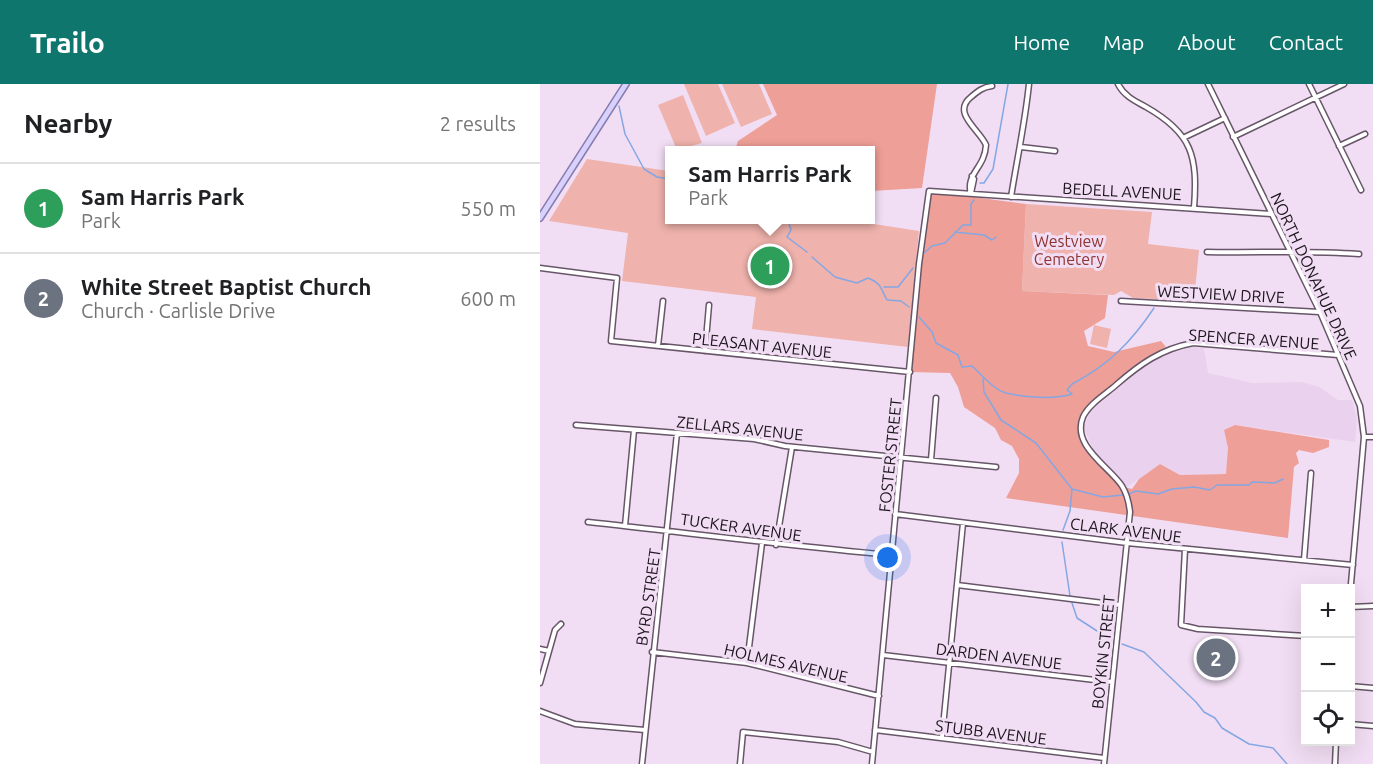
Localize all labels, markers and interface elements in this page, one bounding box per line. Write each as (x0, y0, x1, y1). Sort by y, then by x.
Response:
text: Trailo (30, 27, 105, 58)
text: Home (1013, 30, 1070, 54)
text: Map (1103, 30, 1144, 54)
text: About (1177, 30, 1236, 54)
text: Contact (1269, 30, 1343, 54)
text: Nearby (24, 109, 112, 138)
text: 2 results (440, 112, 516, 135)
popup (665, 146, 875, 224)
text: Sam Harris Park (688, 161, 852, 186)
street label: BEDELL AVENUE (1062, 179, 1182, 203)
text: Sam Harris Park (81, 184, 244, 209)
text: Park (688, 186, 728, 209)
street label: NORTH DONAHUE DRIVE (1267, 190, 1361, 362)
text: 1 (38, 197, 49, 220)
text: 550 m (460, 197, 516, 220)
text: Park (81, 209, 121, 232)
park label: Westview Cemetery (1034, 232, 1105, 268)
pin: 1 (750, 244, 790, 288)
text: White Street Baptist Church (81, 274, 371, 299)
street label: WESTVIEW DRIVE (1157, 282, 1285, 306)
text: 2 (38, 287, 49, 310)
text: 600 m (460, 287, 516, 310)
text: Church · Carlisle Drive (81, 299, 276, 322)
street label: SPENCER AVENUE (1188, 325, 1320, 353)
street label: PLEASANT AVENUE (691, 329, 833, 361)
street label: FOSTER STREET (875, 397, 905, 513)
street label: ZELLARS AVENUE (676, 412, 804, 444)
street label: TUCKER AVENUE (679, 510, 803, 544)
street label: CLARK AVENUE (1069, 514, 1183, 546)
your location (873, 543, 902, 572)
street label: BYRD STREET (632, 547, 664, 647)
map controls (1301, 584, 1355, 746)
button: + (1301, 584, 1355, 638)
street label: BOYKIN STREET (1088, 594, 1118, 710)
pin: 2 (1196, 636, 1236, 680)
button: − (1301, 638, 1355, 692)
street label: DARDEN AVENUE (935, 639, 1063, 673)
street label: HOLMES AVENUE (722, 640, 850, 686)
button: locate (1301, 692, 1355, 746)
street label: STUBB AVENUE (934, 716, 1048, 748)

